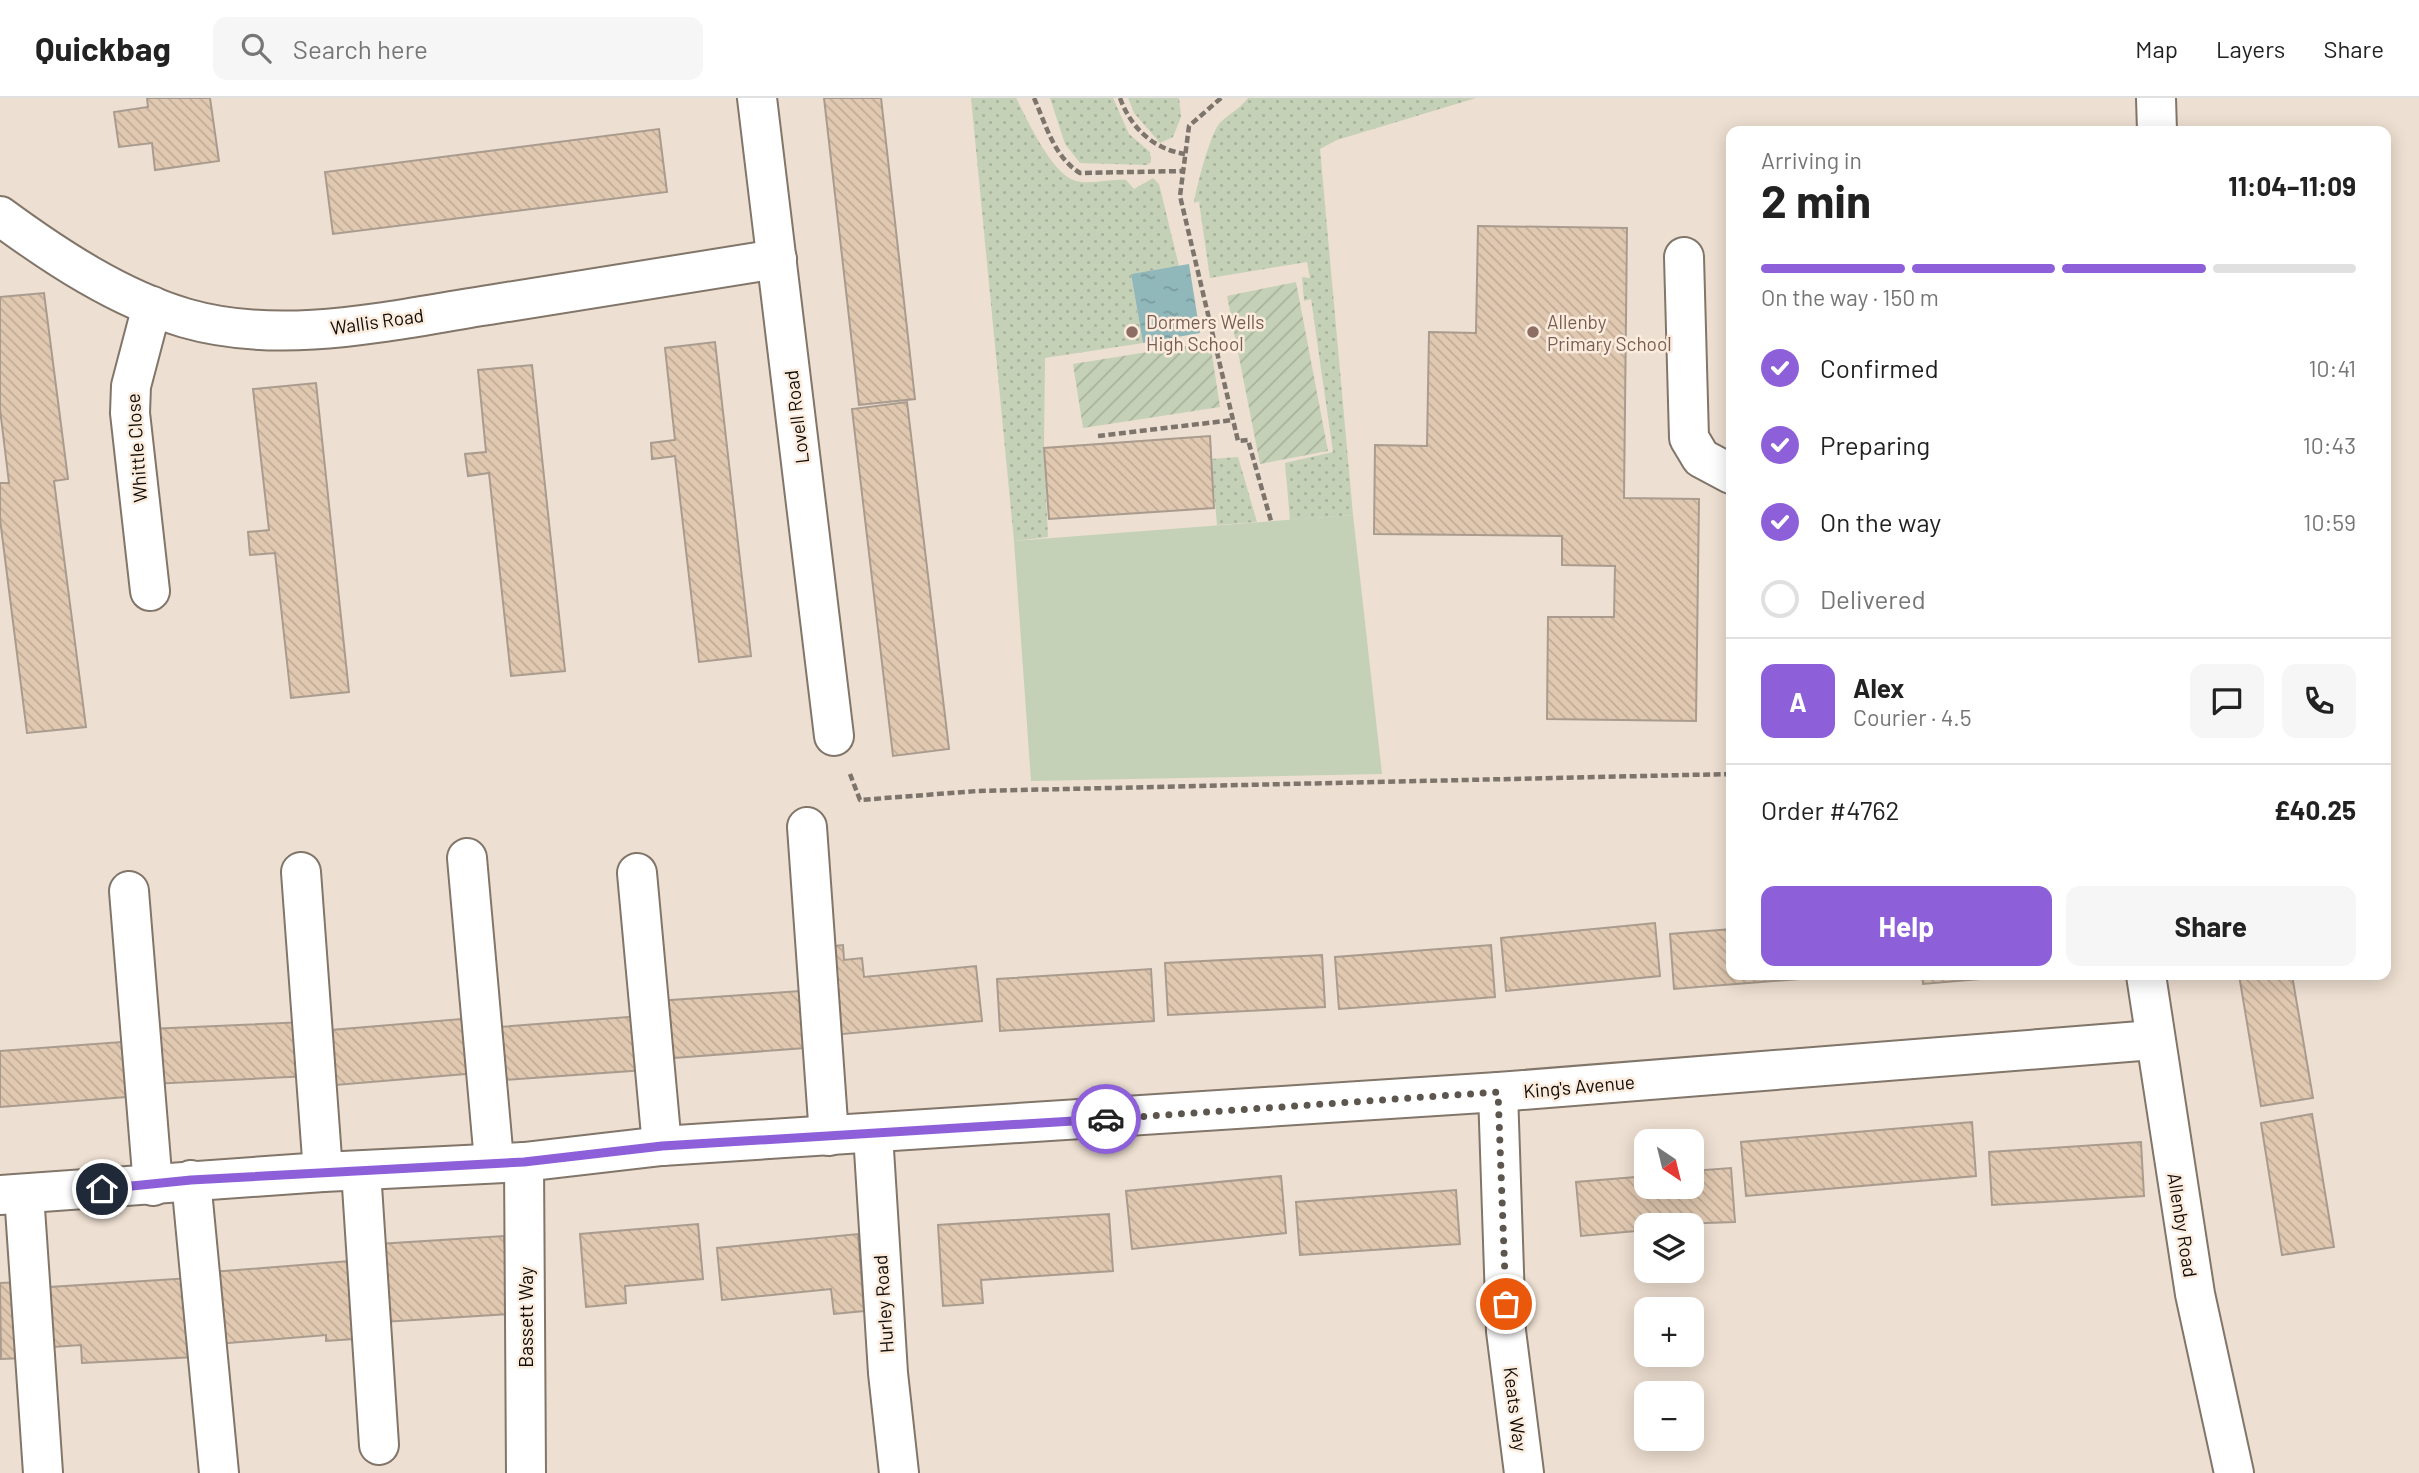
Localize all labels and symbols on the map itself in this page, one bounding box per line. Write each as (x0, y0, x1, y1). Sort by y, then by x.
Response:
street label: Wallis Road (329, 303, 425, 339)
place label: Dormers Wells High School (1146, 310, 1264, 355)
place label: Allenby Primary School (1547, 310, 1672, 355)
marker: Dormers Wells High School (1124, 324, 1140, 340)
marker: Allenby Primary School (1525, 324, 1541, 340)
street label: Lovell Road (779, 369, 813, 465)
street label: Whittle Close (121, 393, 151, 503)
street label: King's Avenue (1522, 1070, 1636, 1102)
courier (1071, 1084, 1141, 1154)
north arrow (1634, 1129, 1704, 1199)
pin (72, 1159, 132, 1219)
street label: Allenby Road (2163, 1171, 2203, 1279)
street label: Hurley Road (868, 1254, 898, 1354)
street label: Bassett Way (514, 1266, 537, 1368)
pin (1476, 1274, 1536, 1334)
street label: Keats Way (1499, 1365, 1533, 1453)

